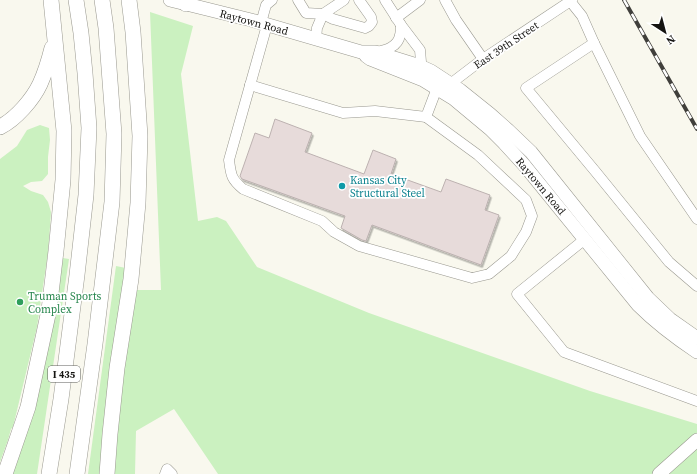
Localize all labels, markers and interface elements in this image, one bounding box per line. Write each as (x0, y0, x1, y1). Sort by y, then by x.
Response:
street label: Raytown Road (218, 6, 291, 39)
north arrow (645, 12, 685, 52)
street label: East 39th Street (471, 18, 542, 73)
text: N (663, 31, 678, 48)
street label: Raytown Road (512, 154, 570, 219)
place label: Kansas City Structural Steel (350, 173, 425, 201)
marker: Kansas City Structural Steel (337, 181, 347, 191)
place label: Truman Sports Complex (28, 289, 101, 317)
marker: Truman Sports Complex (15, 297, 25, 307)
road number: I 435 (48, 366, 80, 382)

